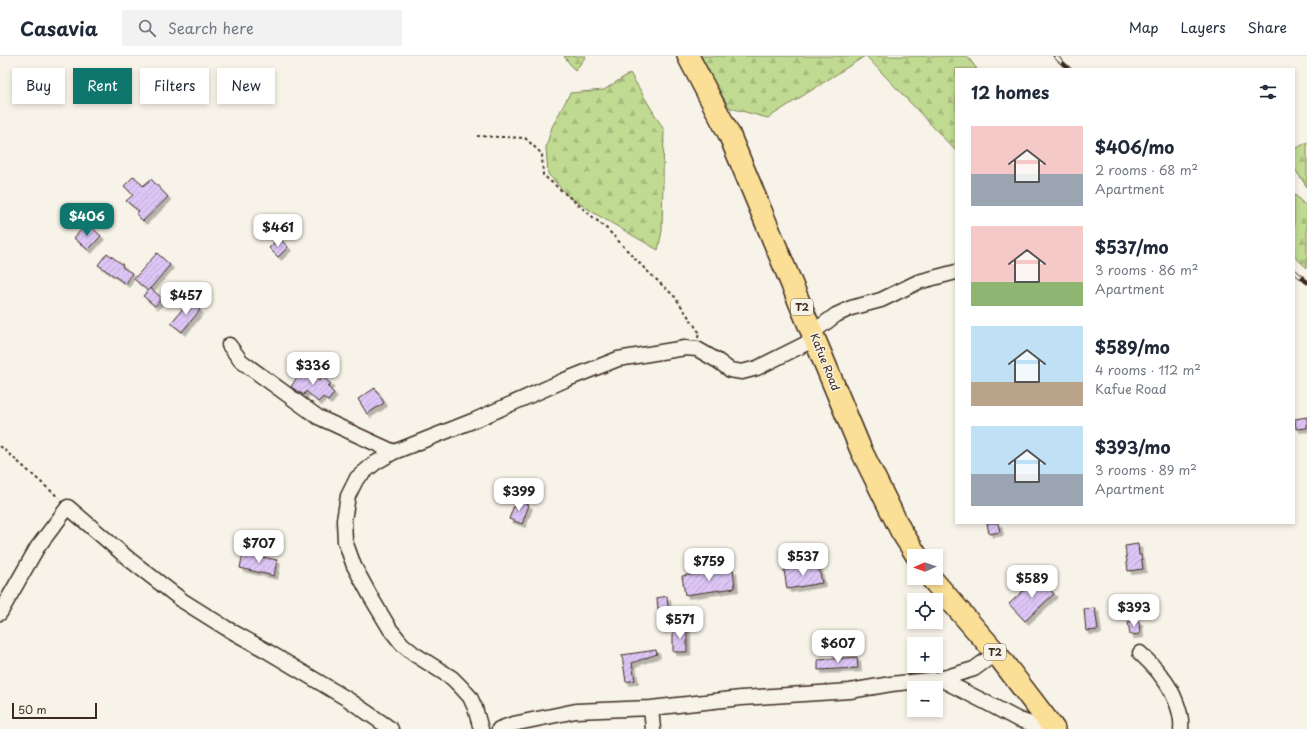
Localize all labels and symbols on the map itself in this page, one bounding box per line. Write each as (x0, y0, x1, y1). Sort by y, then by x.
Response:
pin: $406 (63, 203, 111, 237)
pin: $461 (254, 214, 302, 248)
pin: $457 (162, 282, 210, 316)
road number: T2 (791, 299, 813, 315)
street label: Kafue Road (806, 330, 845, 393)
pin: $336 (289, 352, 337, 386)
pin: $399 (495, 478, 543, 512)
pin: $707 (235, 530, 283, 564)
pin: $537 (779, 543, 827, 577)
pin: $759 (685, 548, 733, 582)
north arrow (907, 549, 943, 585)
pin: $589 (1008, 565, 1056, 599)
pin: $393 (1110, 594, 1158, 628)
pin: $571 (656, 606, 704, 640)
pin: $607 (814, 630, 862, 664)
road number: T2 (984, 644, 1006, 660)
scale bar (12, 701, 97, 720)

